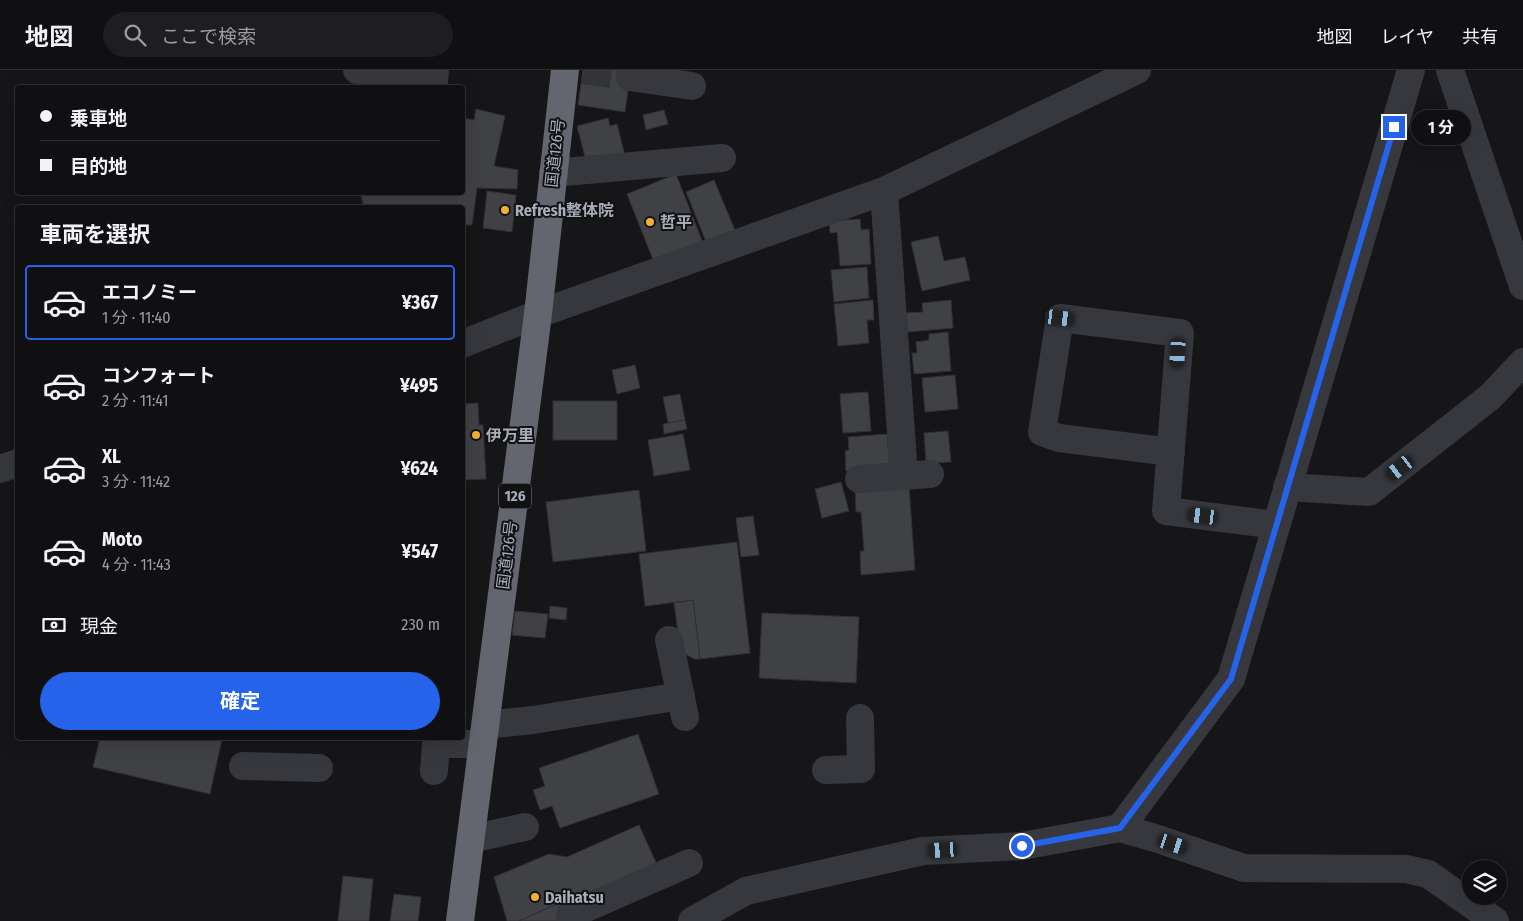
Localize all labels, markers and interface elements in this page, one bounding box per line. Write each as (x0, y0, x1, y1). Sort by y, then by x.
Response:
search box (103, 12, 453, 57)
icon: search (121, 21, 149, 49)
text: 地図 (25, 23, 73, 51)
text: ここで検索 (161, 25, 256, 48)
text: 地図 (1317, 26, 1353, 48)
text: レイヤ (1381, 26, 1434, 48)
text: 共有 (1462, 26, 1498, 48)
text: 乗車地 (70, 107, 127, 130)
callout: 1 分 (1412, 110, 1472, 144)
route end (1383, 116, 1405, 138)
street label: 国道126号 (542, 118, 568, 188)
text: 1 分 (1428, 118, 1454, 137)
text: 目的地 (70, 155, 127, 178)
place label: Refresh整体院 (515, 201, 614, 220)
marker: Refresh整体院 (499, 204, 511, 216)
place label: 哲平 (660, 213, 692, 232)
marker: 哲平 (644, 216, 656, 228)
text: 車両を選択 (40, 221, 150, 248)
icon: car (42, 280, 87, 325)
text: エコノミー (102, 281, 197, 304)
text: ¥367 (402, 291, 438, 314)
text: 1 分 · 11:40 (102, 308, 171, 327)
car (1044, 309, 1075, 327)
car (1169, 338, 1186, 368)
icon: car (42, 363, 87, 408)
text: コンフォート (102, 364, 215, 387)
text: ¥495 (400, 374, 438, 397)
text: 2 分 · 11:41 (102, 391, 168, 410)
place label: 伊万里 (485, 426, 534, 445)
marker: 伊万里 (470, 429, 482, 441)
text: XL (102, 445, 121, 468)
icon: car (42, 446, 87, 491)
car (1383, 453, 1416, 483)
text: ¥624 (401, 457, 438, 480)
text: 3 分 · 11:42 (102, 472, 170, 491)
road number: 126 (499, 484, 531, 508)
car (1187, 507, 1218, 525)
street label: 国道126号 (493, 519, 521, 591)
text: Moto (102, 528, 142, 551)
icon: car (42, 529, 87, 574)
text: ¥547 (402, 540, 438, 563)
text: 4 分 · 11:43 (102, 555, 171, 574)
icon: cash (40, 611, 68, 639)
text: 現金 (80, 615, 118, 638)
text: 230 m (401, 615, 440, 634)
button: 確定 (40, 672, 440, 730)
car (1156, 832, 1189, 856)
route start (1011, 835, 1033, 857)
car (927, 842, 958, 858)
map controls (1462, 860, 1507, 905)
button: layers (1462, 860, 1507, 905)
place label: Daihatsu (545, 888, 604, 907)
marker: Daihatsu (529, 891, 541, 903)

